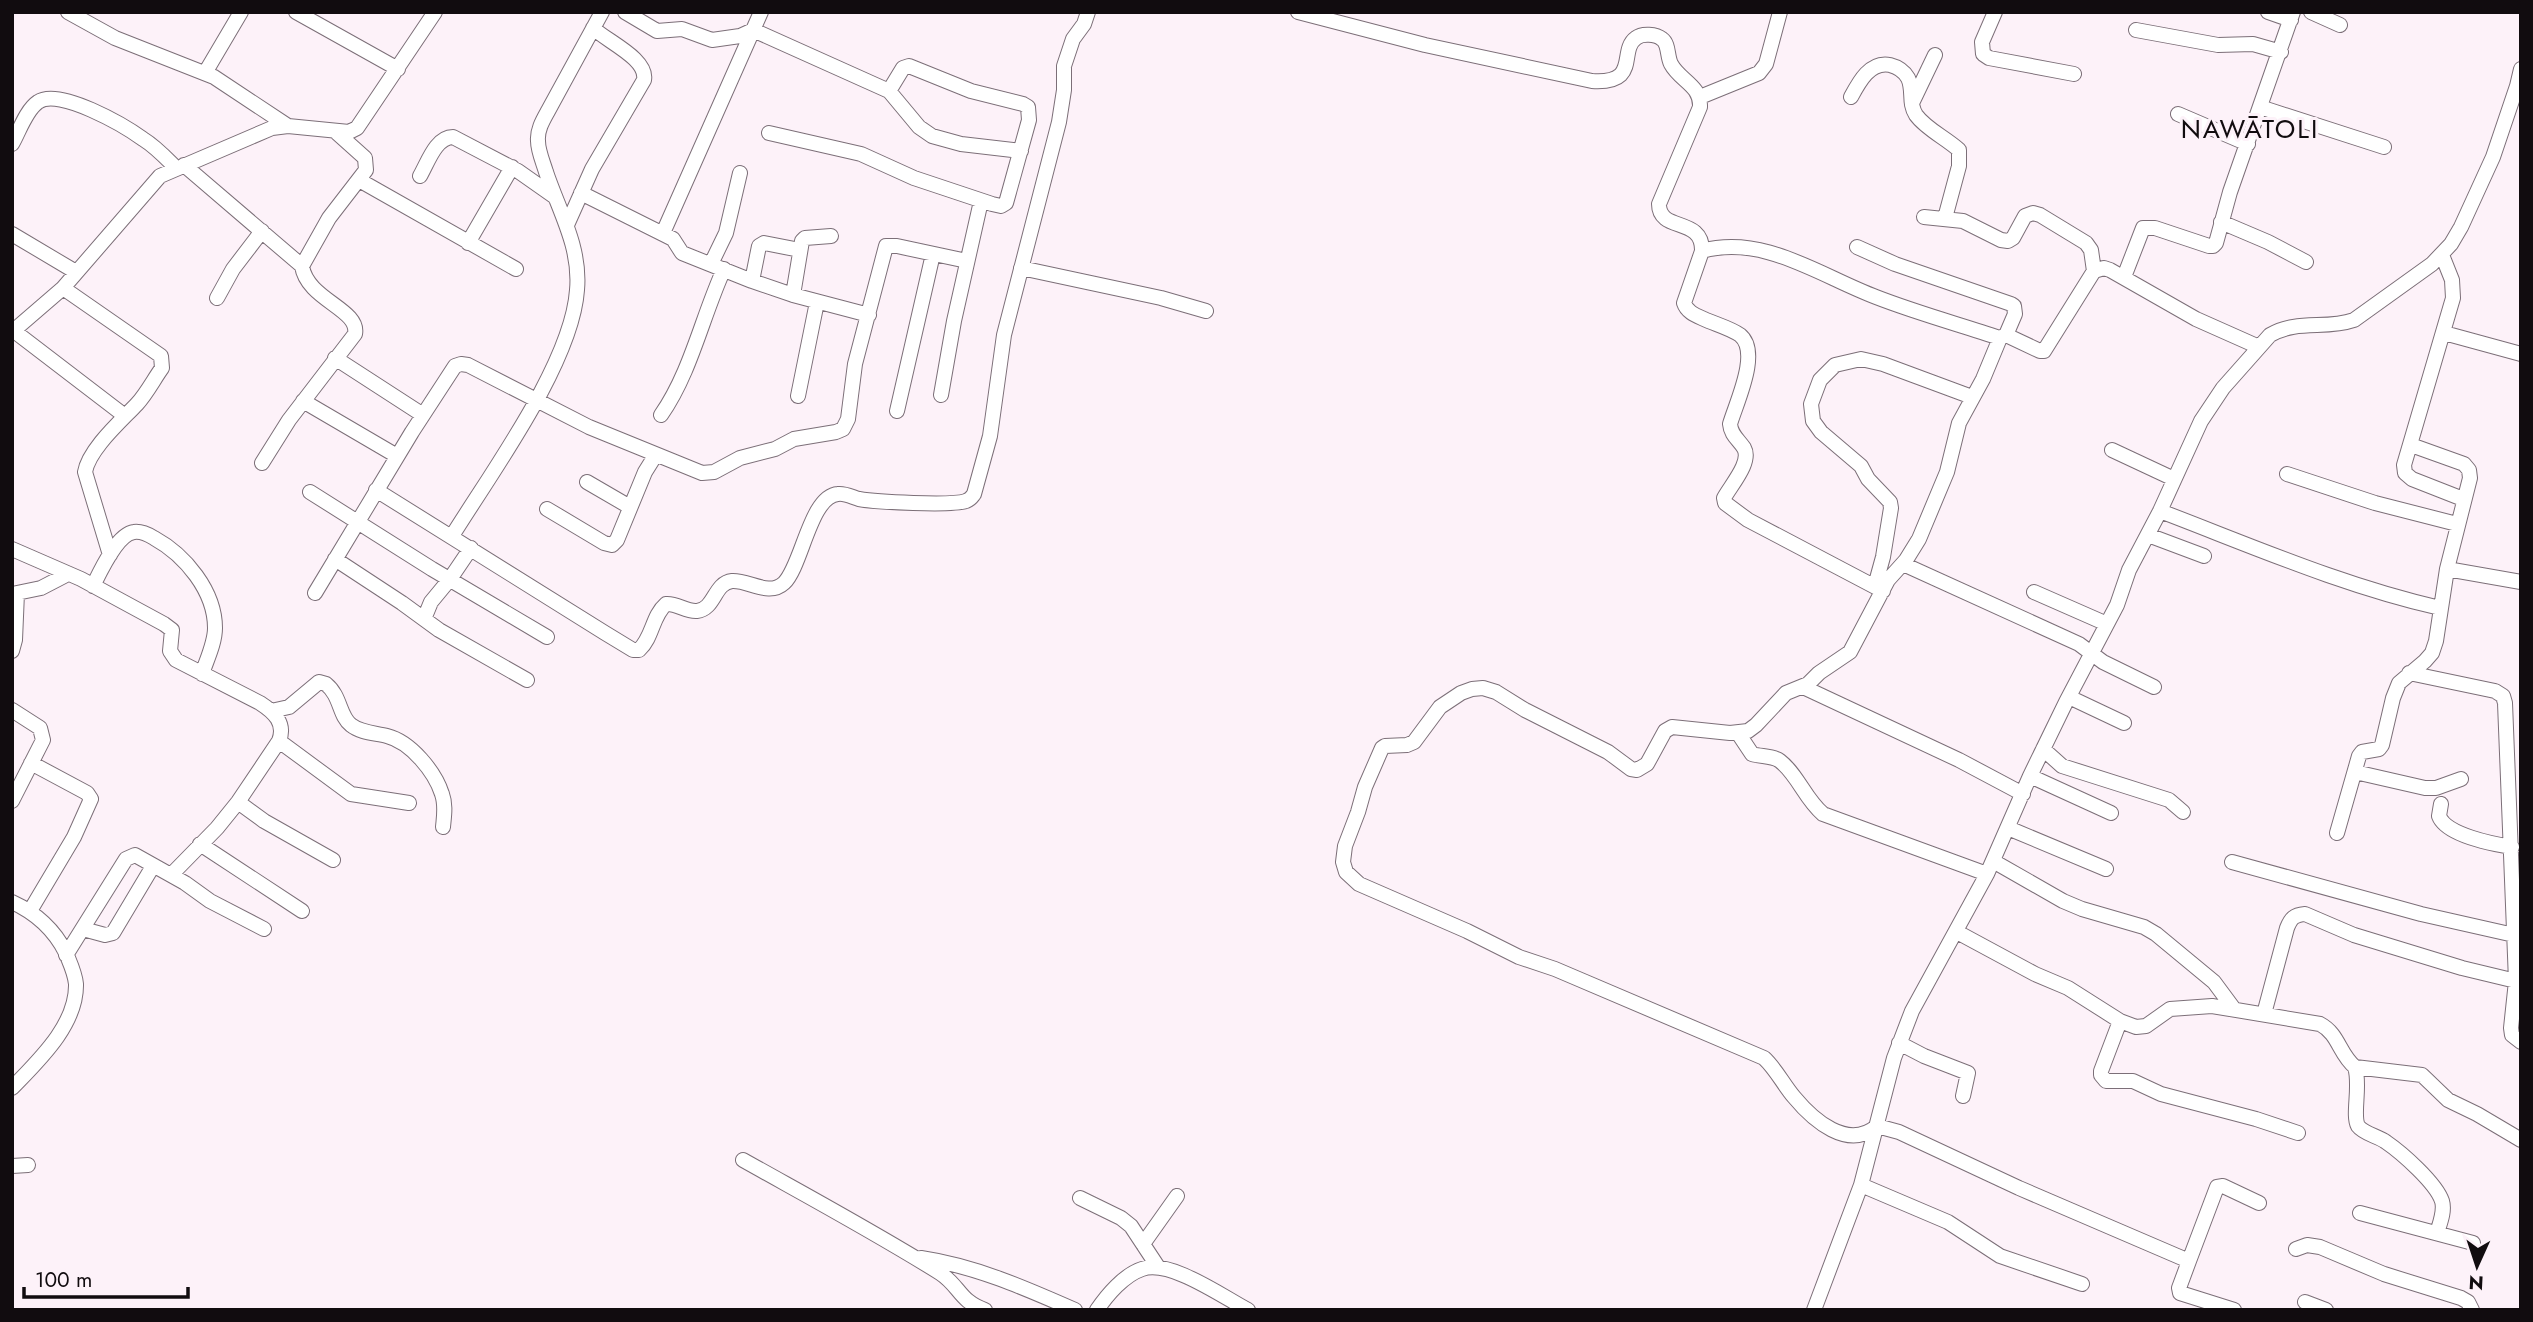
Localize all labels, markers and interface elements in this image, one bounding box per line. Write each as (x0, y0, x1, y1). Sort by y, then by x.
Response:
district label: NAWĀTOLI (2181, 110, 2319, 148)
north arrow (2442, 1231, 2512, 1301)
scale bar (24, 1256, 189, 1300)
text: 100 m (35, 1265, 92, 1295)
text: N (2468, 1269, 2484, 1296)

